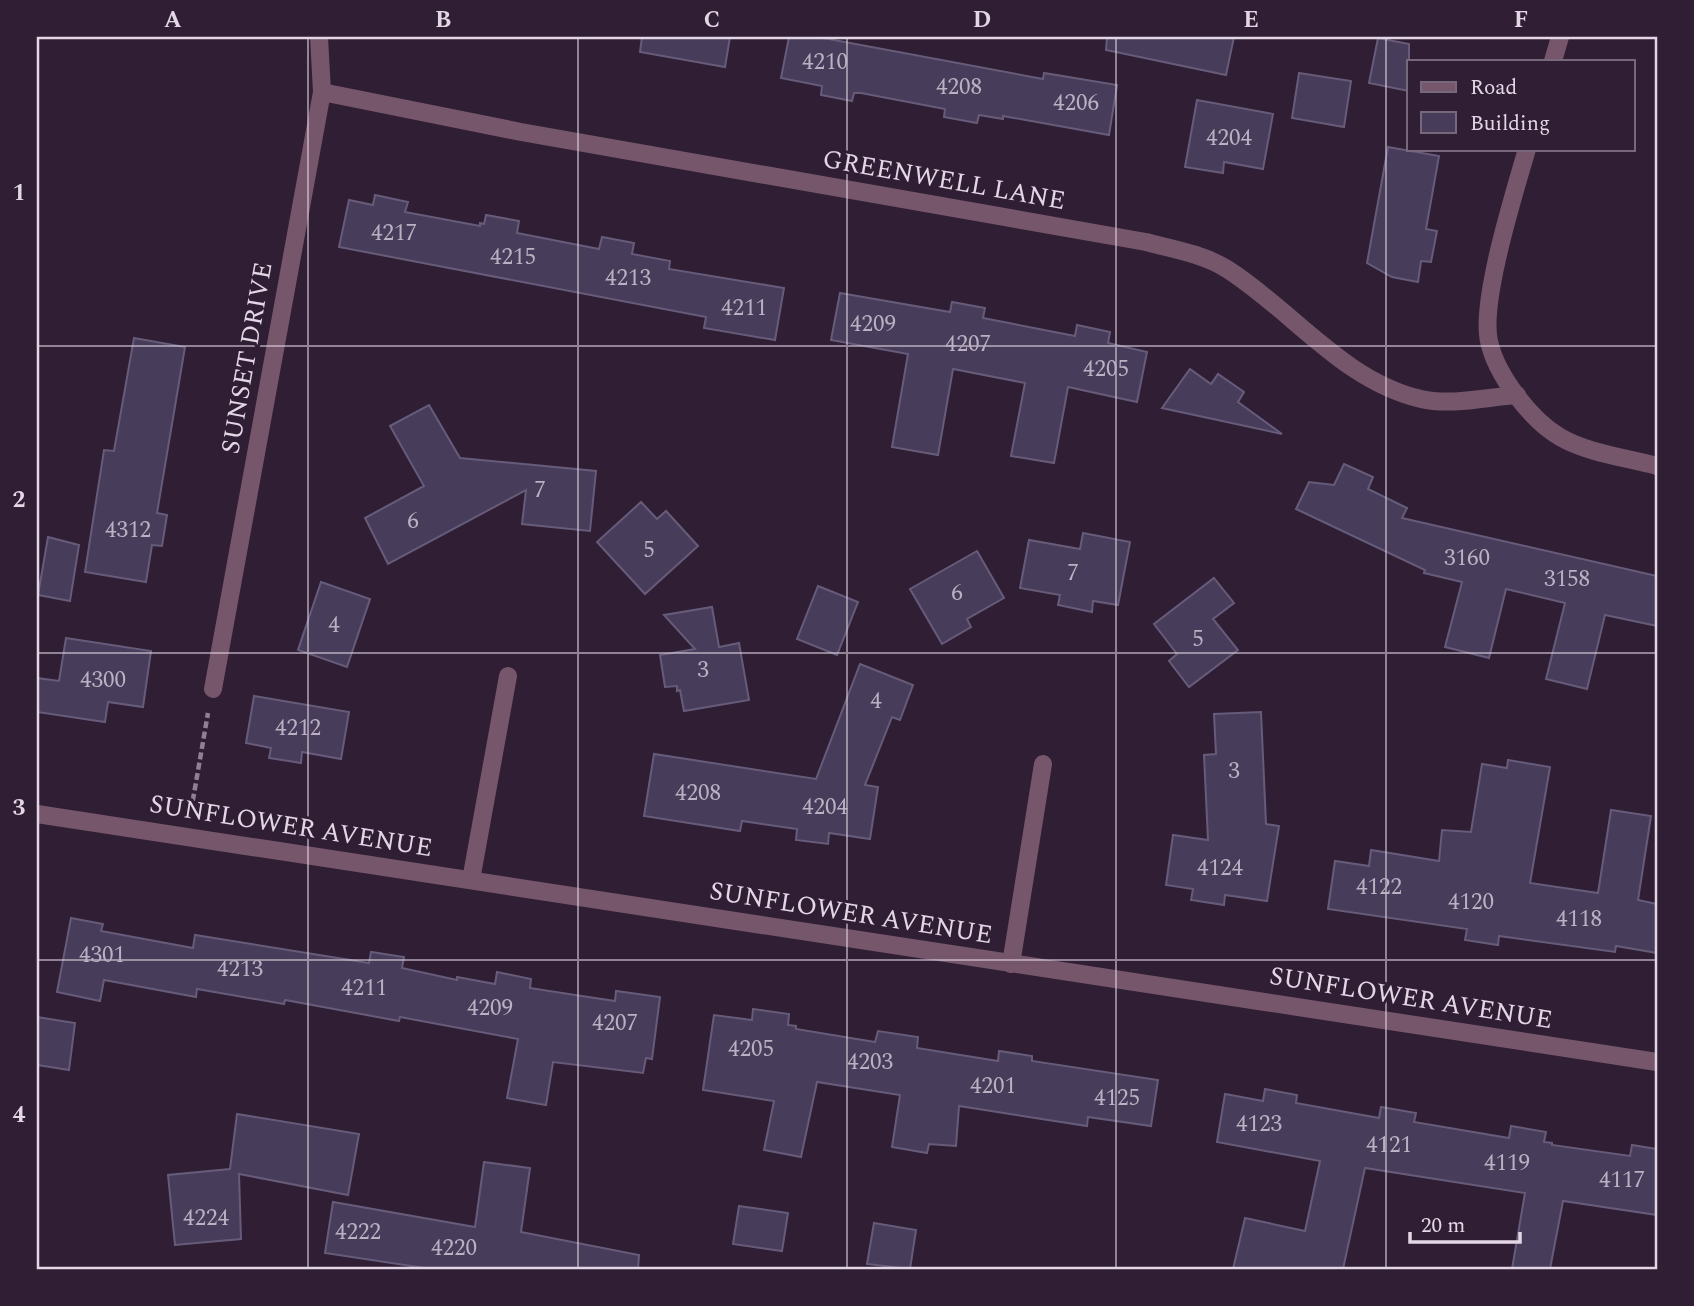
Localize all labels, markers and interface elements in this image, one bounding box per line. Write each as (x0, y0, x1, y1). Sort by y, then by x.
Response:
text: A (164, 3, 182, 38)
text: B (435, 3, 451, 38)
text: C (704, 3, 720, 38)
text: D (973, 3, 991, 38)
text: E (1243, 3, 1259, 38)
text: F (1514, 3, 1528, 38)
house number: 4210 (802, 45, 848, 80)
legend (1407, 60, 1634, 150)
house number: 4208 (936, 70, 982, 105)
text: Road (1470, 72, 1517, 104)
house number: 4206 (1053, 86, 1099, 121)
text: Building (1470, 108, 1550, 140)
house number: 4204 (1206, 121, 1253, 156)
street label: GREENWELL LANE (819, 139, 1069, 221)
text: 1 (13, 176, 25, 211)
house number: 4217 (371, 216, 417, 251)
house number: 4215 (490, 240, 536, 275)
street label: SUNSET DRIVE (210, 259, 284, 457)
house number: 4213 (605, 261, 651, 296)
house number: 4211 (721, 291, 767, 326)
house number: 4209 (850, 307, 896, 342)
house number: 4207 (945, 327, 991, 362)
house number: 4205 (1083, 352, 1129, 387)
house number: 7 (534, 473, 546, 508)
text: 2 (13, 483, 26, 518)
house number: 6 (407, 504, 419, 539)
house number: 4312 (105, 513, 151, 548)
house number: 5 (643, 533, 655, 568)
house number: 3160 (1444, 541, 1490, 576)
house number: 7 (1067, 556, 1079, 591)
house number: 3158 (1544, 562, 1590, 597)
house number: 6 (951, 576, 963, 611)
house number: 4 (328, 608, 340, 643)
house number: 5 (1192, 622, 1204, 657)
house number: 3 (697, 653, 709, 688)
house number: 4300 (80, 663, 126, 698)
house number: 4 (870, 684, 882, 719)
house number: 4212 (275, 711, 321, 746)
house number: 3 (1228, 754, 1240, 789)
house number: 4208 (675, 776, 721, 811)
street label: SUNFLOWER AVENUE (147, 784, 435, 868)
house number: 4204 (802, 790, 849, 825)
text: 3 (13, 791, 26, 826)
house number: 4124 (1197, 851, 1244, 886)
house number: 4122 (1356, 870, 1402, 905)
street label: SUNFLOWER AVENUE (707, 871, 995, 955)
house number: 4120 (1448, 885, 1494, 920)
house number: 4118 (1556, 902, 1602, 937)
house number: 4301 (79, 938, 125, 973)
house number: 4213 (217, 952, 263, 987)
street label: SUNFLOWER AVENUE (1267, 956, 1555, 1040)
house number: 4211 (341, 971, 387, 1006)
house number: 4209 (467, 991, 513, 1026)
house number: 4207 (592, 1006, 638, 1041)
house number: 4205 (728, 1032, 774, 1067)
house number: 4203 (847, 1045, 893, 1080)
house number: 4201 (970, 1069, 1016, 1104)
house number: 4125 (1094, 1081, 1140, 1116)
text: 4 (13, 1098, 26, 1133)
house number: 4123 (1236, 1107, 1282, 1142)
house number: 4121 (1366, 1128, 1412, 1163)
house number: 4119 (1484, 1146, 1530, 1181)
house number: 4117 (1599, 1163, 1645, 1198)
house number: 4224 (183, 1201, 230, 1236)
scale bar (1410, 1201, 1521, 1245)
text: 20 m (1421, 1210, 1465, 1242)
house number: 4222 (335, 1215, 381, 1250)
house number: 4220 (431, 1231, 477, 1266)

